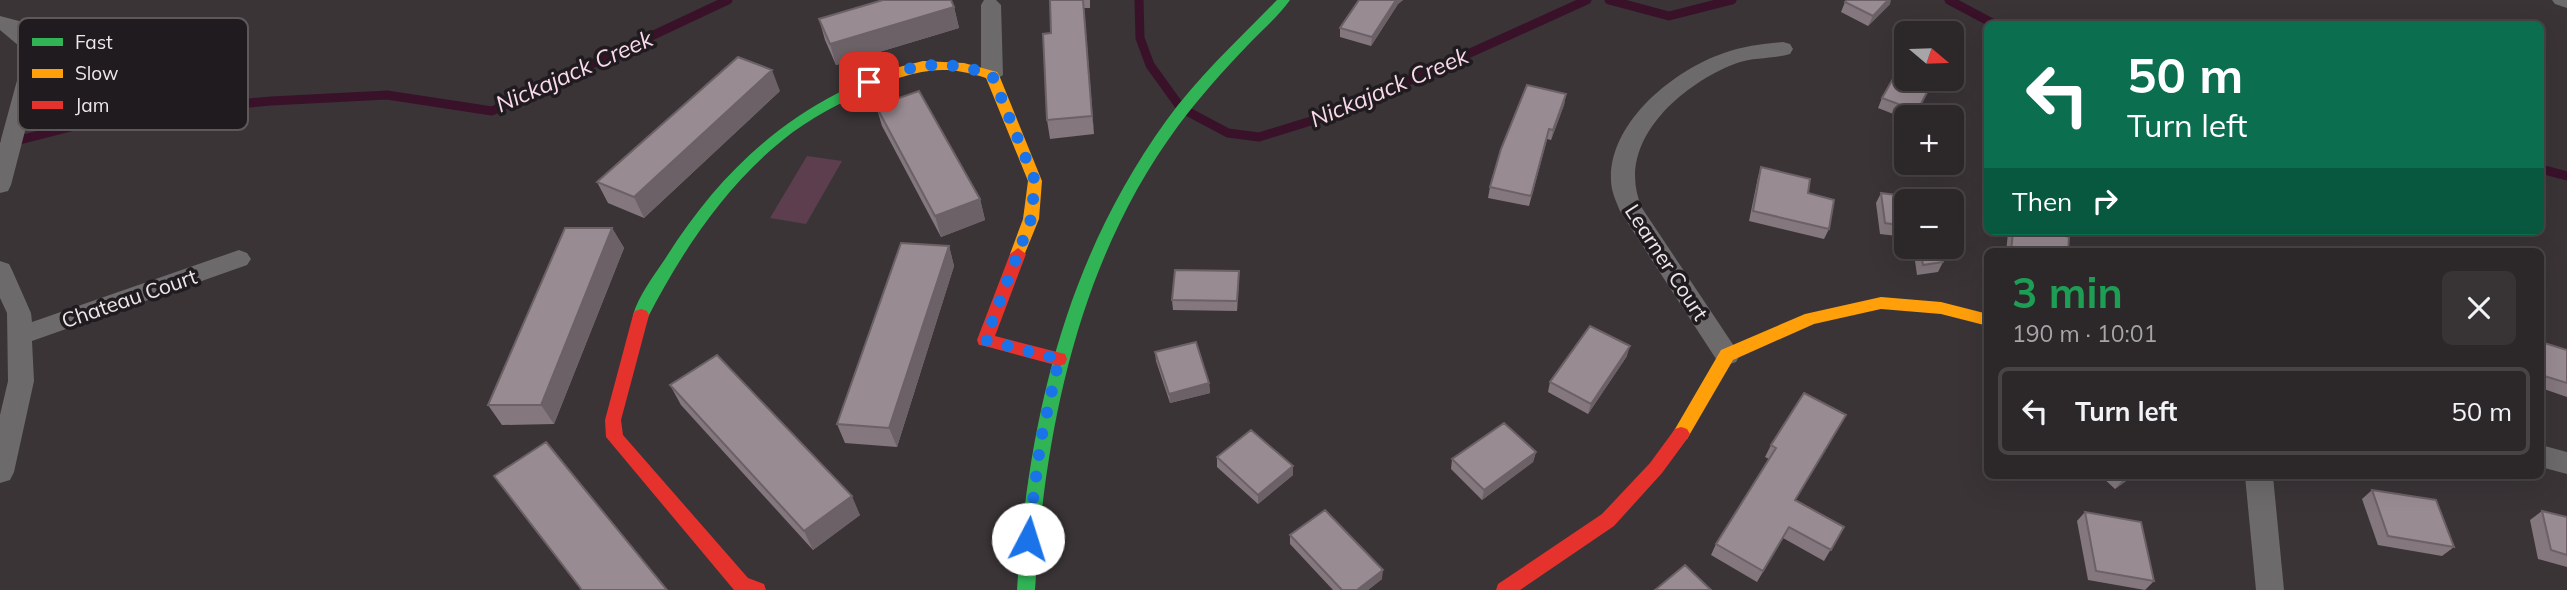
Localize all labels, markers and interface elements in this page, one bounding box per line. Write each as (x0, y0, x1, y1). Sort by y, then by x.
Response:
legend (18, 18, 248, 130)
north arrow (1894, 21, 1964, 91)
map controls (1894, 21, 1964, 259)
water label: Nickajack Creek (491, 23, 658, 119)
text: Fast (75, 30, 113, 54)
water label: Nickajack Creek (1306, 40, 1473, 133)
text: 50 m (2127, 44, 2243, 105)
icon: left (2012, 49, 2103, 140)
pin (839, 52, 899, 112)
text: Slow (75, 61, 119, 85)
icon: arrive (850, 63, 888, 101)
text: Jam (75, 93, 109, 117)
button: + (1894, 105, 1964, 175)
text: Turn left (2127, 105, 2247, 145)
icon: right (2086, 182, 2124, 220)
text: Then (2012, 185, 2072, 218)
button: − (1894, 189, 1964, 259)
street label: Learner Court (1620, 199, 1714, 325)
street label: Chateau Court (58, 263, 200, 333)
text: 3 min (2012, 266, 2123, 319)
button: close (2442, 271, 2516, 345)
text: 190 m · 10:01 (2012, 319, 2157, 348)
icon: left (2016, 392, 2054, 430)
text: Turn left (2075, 395, 2177, 428)
text: 50 m (2451, 395, 2512, 428)
position arrow (991, 502, 1065, 576)

